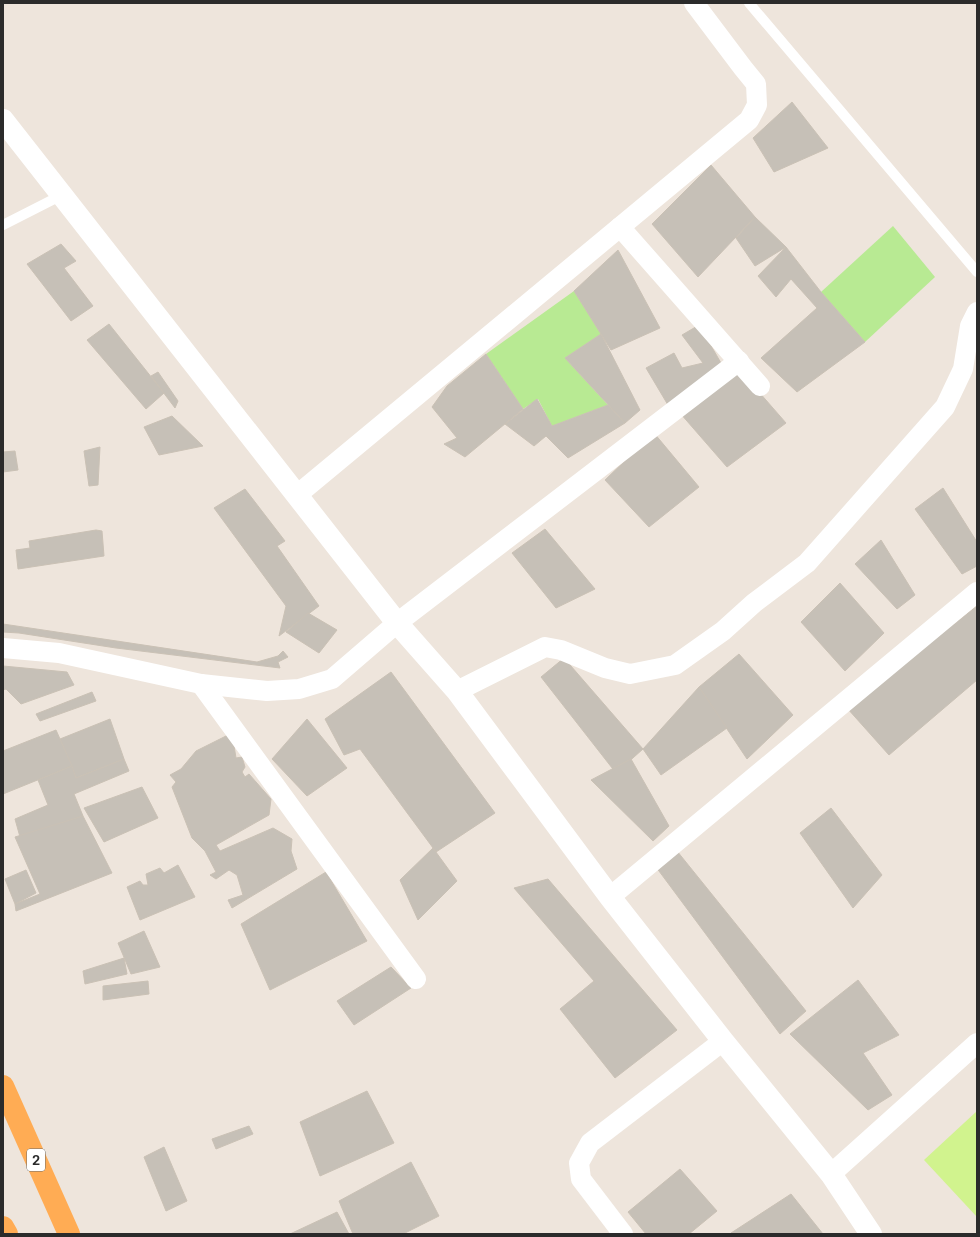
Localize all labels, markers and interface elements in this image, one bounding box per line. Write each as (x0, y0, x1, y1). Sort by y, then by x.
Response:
road number: 2 (27, 1149, 45, 1171)

